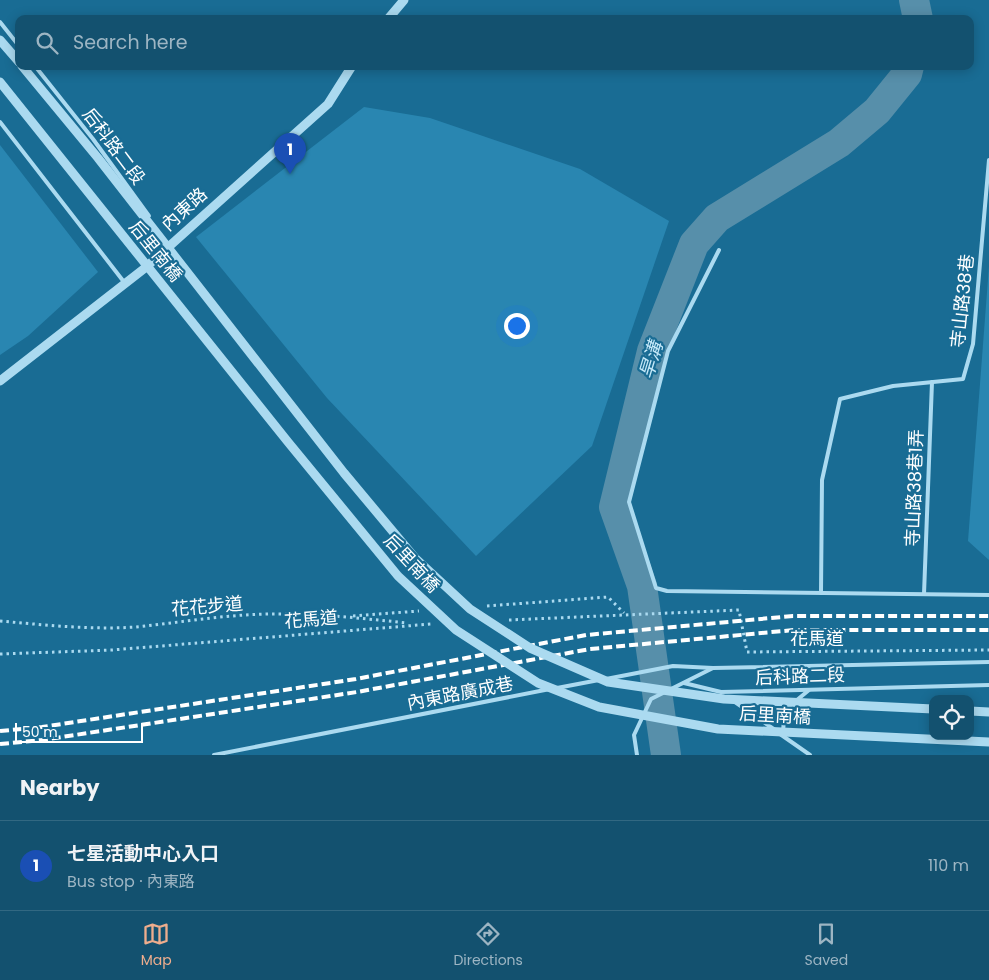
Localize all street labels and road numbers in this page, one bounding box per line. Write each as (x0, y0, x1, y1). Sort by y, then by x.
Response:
street label: 后科路二段 (77, 103, 151, 189)
street label: 內東路 (156, 182, 212, 236)
street label: 后里南橋 (124, 215, 188, 287)
street label: 寺山路38巷 (945, 253, 979, 349)
street label: 寺山路38巷1弄 (899, 429, 929, 547)
street label: 后里南橋 (378, 528, 446, 598)
street label: 花花步道 (170, 590, 244, 622)
street label: 花馬道 (283, 604, 339, 634)
street label: 花馬道 (790, 626, 844, 651)
street label: 后科路二段 (755, 662, 845, 690)
street label: 內東路廣成巷 (405, 670, 515, 716)
street label: 后里南橋 (738, 701, 812, 729)

